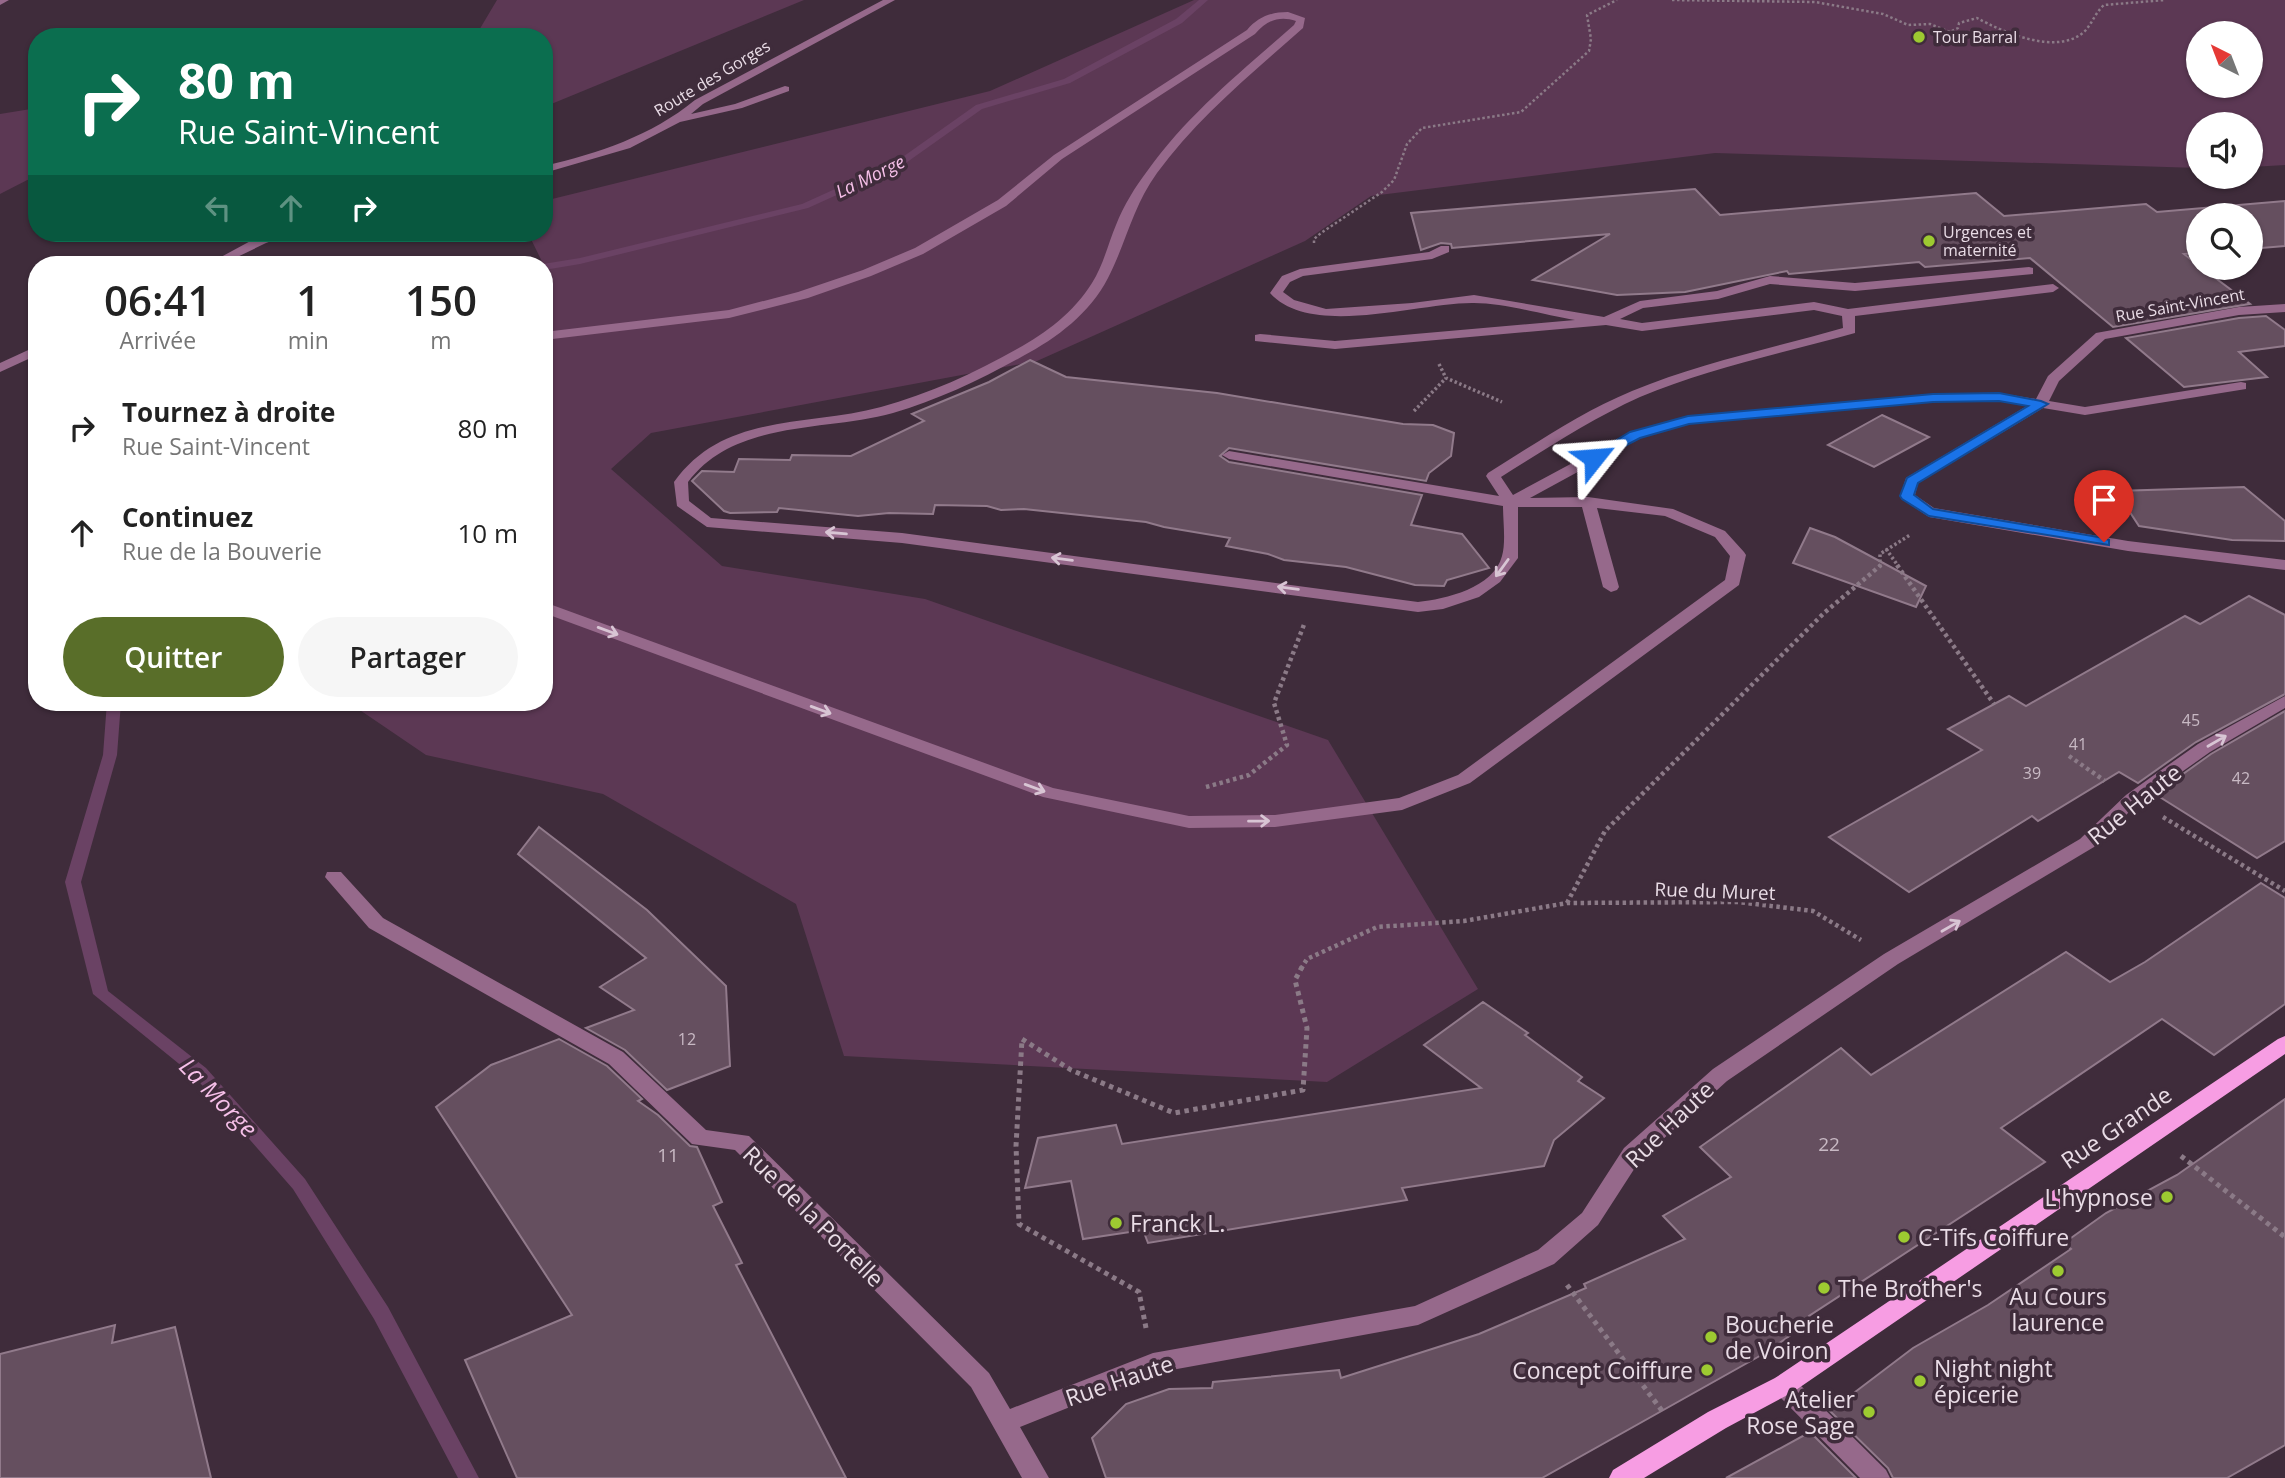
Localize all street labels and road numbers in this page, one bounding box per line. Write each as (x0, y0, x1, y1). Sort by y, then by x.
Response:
street label: Route des Gorges (650, 35, 774, 121)
street label: Rue Saint-Vincent (2114, 283, 2247, 327)
street label: Rue Haute (2080, 756, 2188, 852)
street label: Rue du Muret (1654, 876, 1776, 906)
street label: Rue Haute (1618, 1074, 1720, 1174)
street label: Rue Grande (2054, 1078, 2178, 1176)
street label: Rue de la Portelle (736, 1138, 892, 1294)
street label: Rue Haute (1061, 1347, 1177, 1413)

